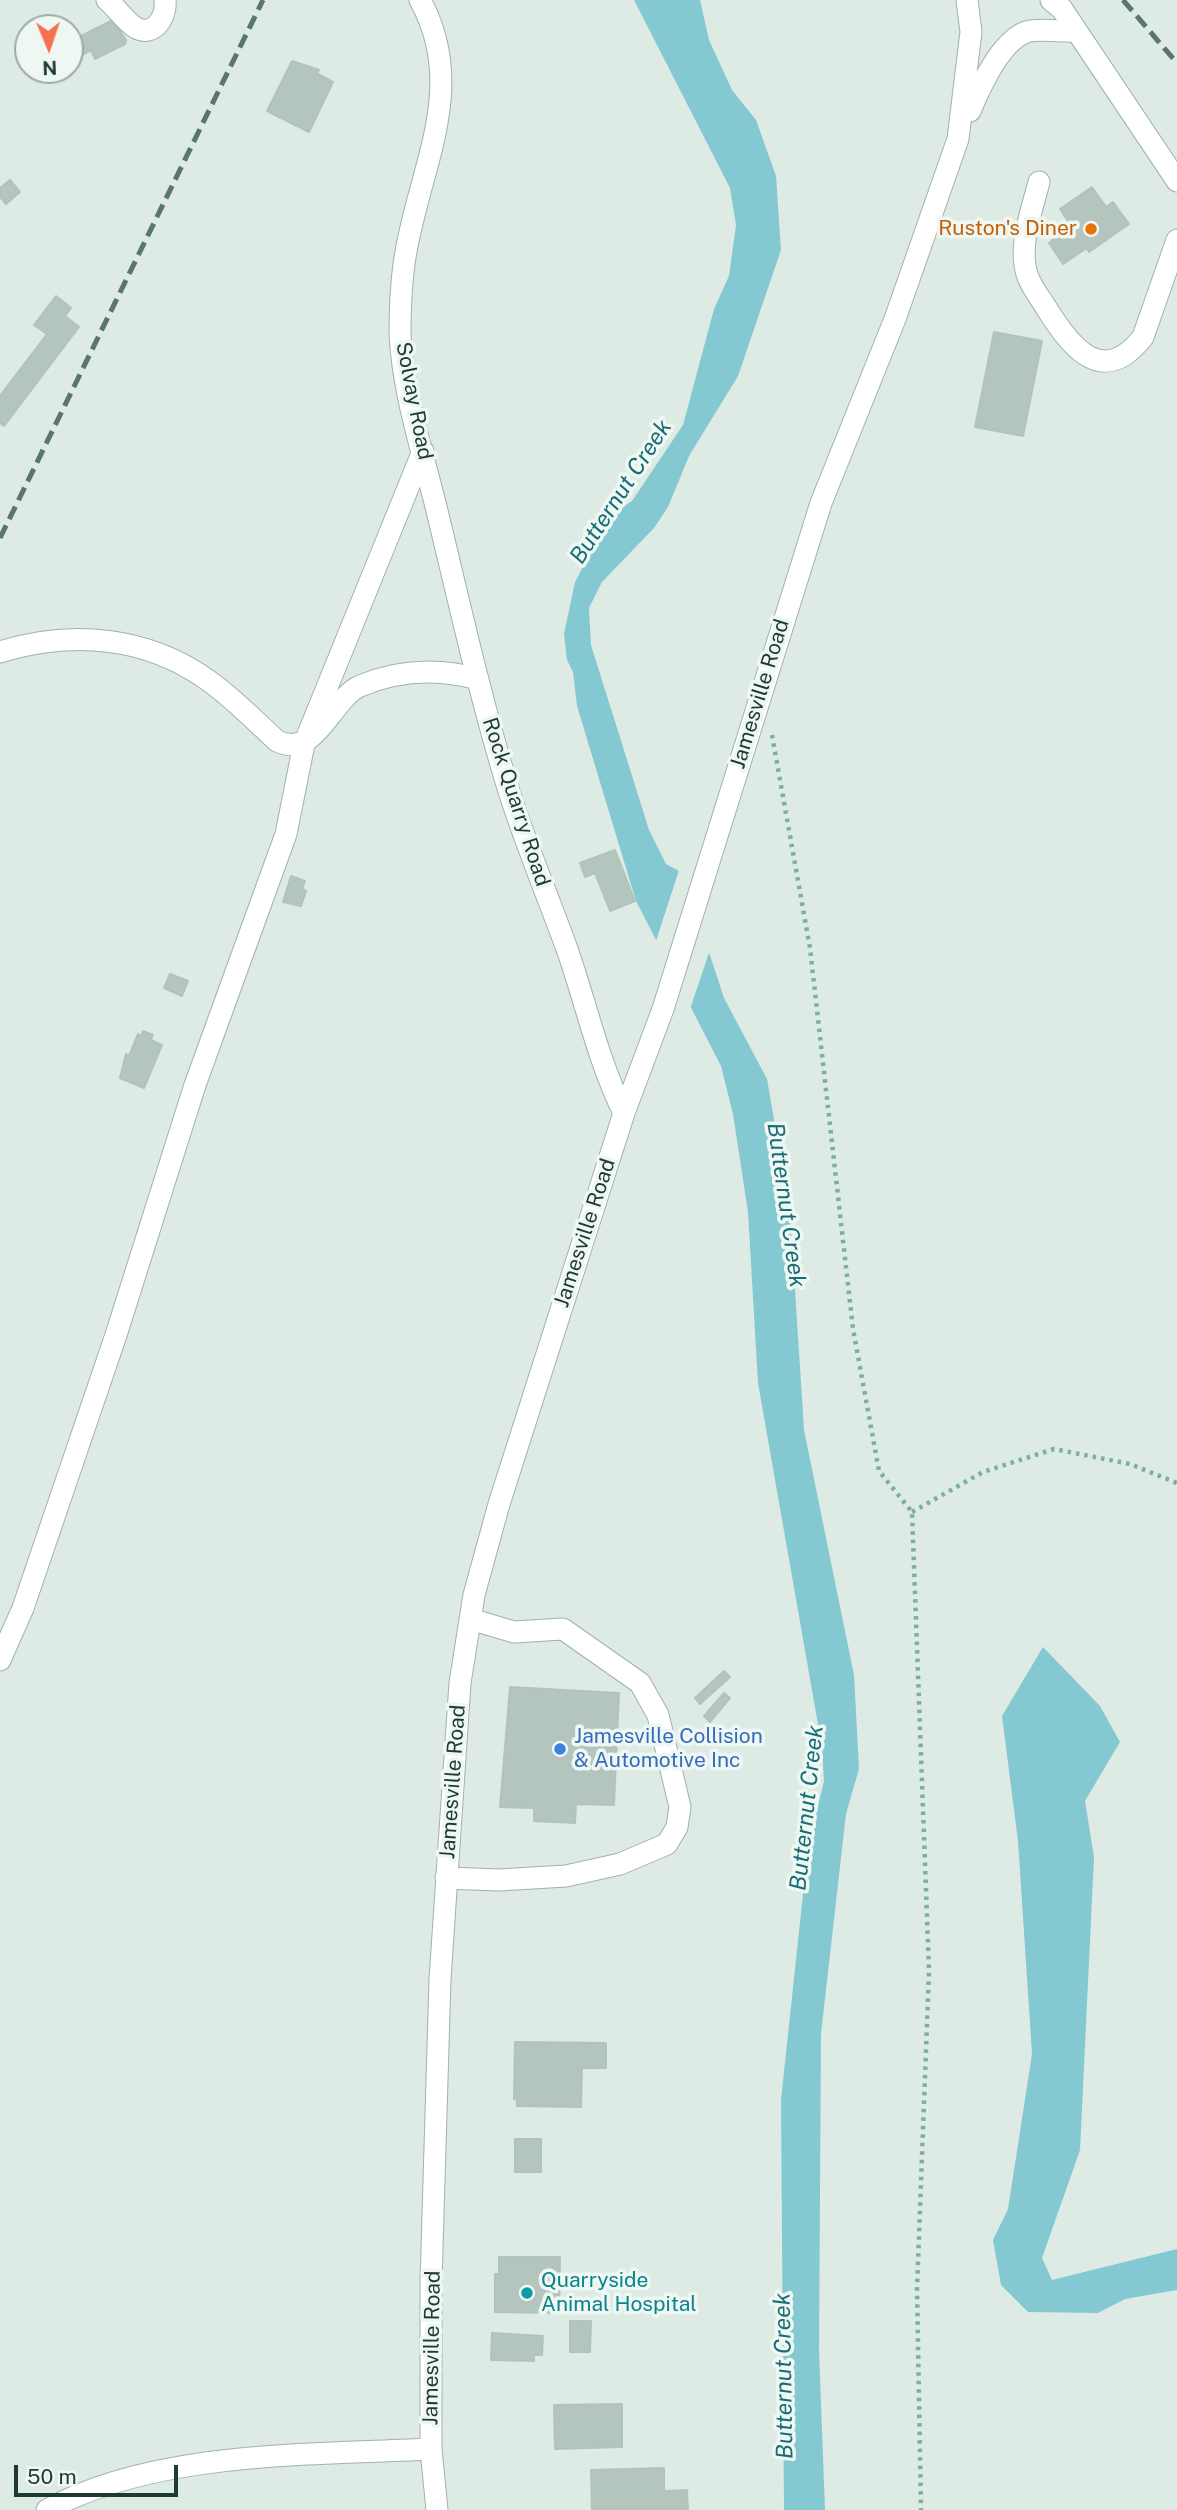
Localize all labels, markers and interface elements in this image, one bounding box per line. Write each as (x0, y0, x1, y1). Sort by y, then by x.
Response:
north arrow (14, 14, 84, 84)
text: N (42, 57, 57, 79)
place label: Ruston's Diner (938, 216, 1077, 242)
marker: Ruston's Diner (1083, 221, 1099, 237)
street label: Solvay Road (390, 340, 438, 462)
water label: Butternut Creek (564, 415, 678, 569)
street label: Jamesville Road (725, 616, 795, 772)
street label: Rock Quarry Road (477, 714, 555, 890)
water label: Butternut Creek (761, 1121, 811, 1289)
street label: Jamesville Road (549, 1155, 621, 1311)
street label: Jamesville Road (435, 1704, 471, 1860)
place label: Jamesville Collision & Automotive Inc (574, 1724, 763, 1774)
water label: Butternut Creek (785, 1724, 829, 1892)
marker: Jamesville Collision & Automotive Inc (552, 1741, 568, 1757)
place label: Quarryside Animal Hospital (541, 2268, 697, 2318)
street label: Jamesville Road (418, 2270, 446, 2426)
marker: Quarryside Animal Hospital (519, 2285, 535, 2301)
water label: Butternut Creek (769, 2293, 799, 2459)
scale bar (18, 2450, 182, 2494)
text: 50 m (27, 2464, 77, 2489)

